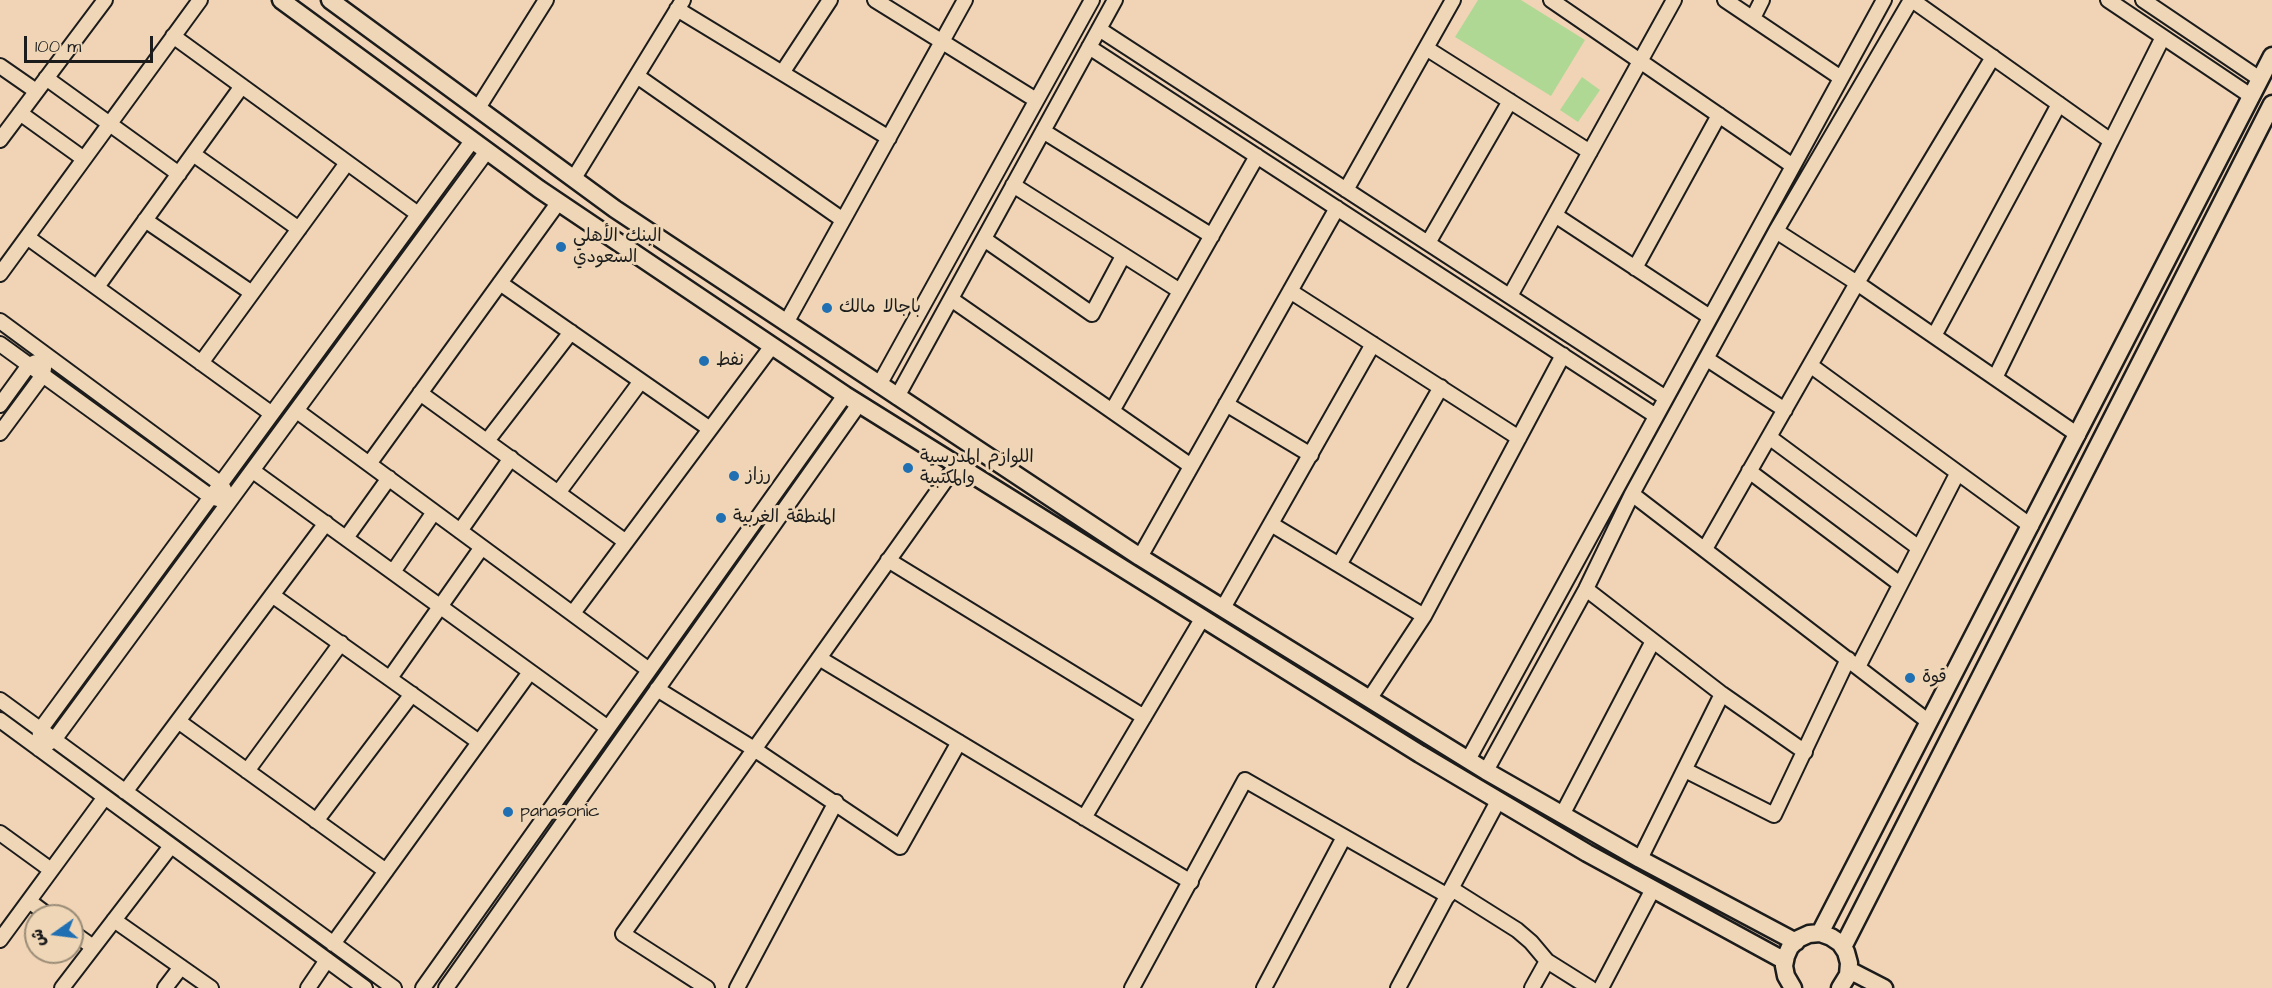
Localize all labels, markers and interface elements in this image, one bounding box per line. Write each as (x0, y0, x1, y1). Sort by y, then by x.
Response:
scale bar (27, 24, 156, 62)
text: 100 m (35, 34, 81, 59)
place label: البنك الأهلي السعودي (573, 226, 662, 268)
marker: البنك الأهلي السعودي (554, 240, 568, 254)
place label: باجالا مالك (839, 297, 921, 319)
marker: باجالا مالك (820, 301, 834, 315)
place label: نفط (716, 350, 744, 372)
marker: نفط (697, 354, 711, 368)
place label: اللوازم المدرسية والمكتبية (920, 447, 1034, 490)
marker: اللوازم المدرسية والمكتبية (901, 461, 915, 475)
place label: رزاز (746, 465, 771, 487)
marker: رزاز (727, 469, 741, 483)
place label: المنطقة الغربية (733, 507, 836, 529)
marker: المنطقة الغربية (714, 511, 728, 525)
place label: قوة (1922, 667, 1947, 689)
marker: قوة (1903, 671, 1917, 685)
place label: panasonic (520, 801, 600, 823)
marker: panasonic (501, 805, 515, 819)
north arrow (24, 904, 84, 964)
text: ش (26, 927, 51, 949)

